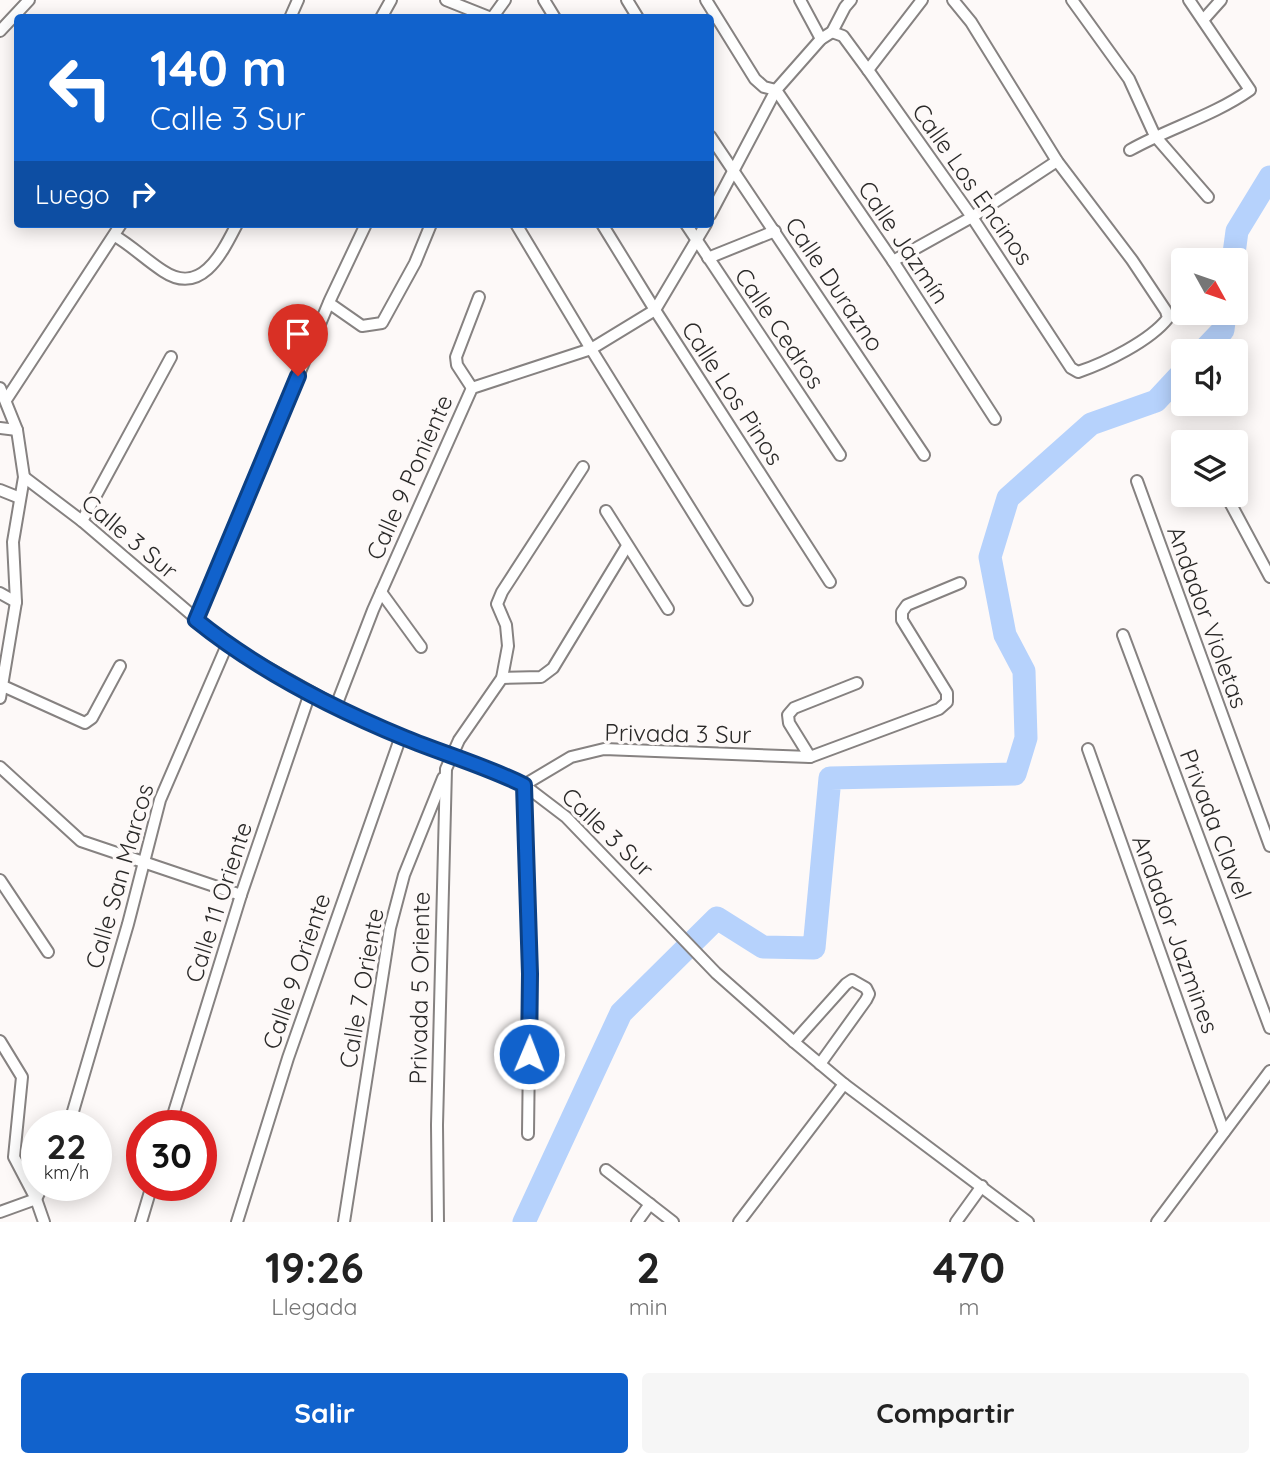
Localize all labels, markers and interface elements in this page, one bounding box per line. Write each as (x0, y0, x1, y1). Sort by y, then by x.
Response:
text: 140 m (150, 37, 287, 98)
icon: left (35, 42, 126, 133)
street label: Calle Los Encinos (906, 97, 1040, 271)
text: Calle 3 Sur (150, 98, 306, 138)
icon: right (124, 175, 162, 213)
street label: Calle Jazmín (852, 175, 956, 309)
text: Luego (35, 178, 110, 211)
street label: Calle Durazno (779, 211, 891, 357)
north arrow (1171, 248, 1248, 326)
map controls (1171, 248, 1248, 507)
street label: Calle Cedros (729, 262, 831, 394)
pin (268, 304, 328, 376)
icon: arrive (279, 315, 317, 353)
street label: Calle Los Pinos (675, 316, 791, 470)
button: sound (1171, 339, 1248, 416)
street label: Calle 9 Poniente (359, 390, 459, 564)
button: layers (1171, 430, 1248, 507)
street label: Calle 3 Sur (76, 487, 184, 585)
street label: Andador Violetas (1161, 522, 1255, 712)
street label: Privada 3 Sur (604, 717, 752, 749)
street label: Privada Clavel (1174, 745, 1258, 903)
street label: Calle San Marcos (78, 780, 160, 972)
street label: Calle 3 Sur (556, 781, 660, 883)
street label: Calle 11 Oriente (178, 818, 258, 986)
street label: Andador Jazmines (1126, 831, 1226, 1037)
street label: Calle 9 Oriente (255, 889, 337, 1053)
street label: Privada 5 Oriente (402, 891, 436, 1085)
street label: Calle 7 Oriente (332, 906, 390, 1070)
position arrow (492, 1017, 566, 1091)
speed limit sign: 30 (126, 1110, 217, 1201)
text: 22 (47, 1124, 86, 1168)
text: km/h (44, 1161, 89, 1184)
text: 19:26 (265, 1241, 364, 1294)
text: 2 (636, 1241, 660, 1294)
text: 470 (933, 1241, 1005, 1294)
text: Llegada (271, 1292, 357, 1321)
text: min (629, 1292, 668, 1321)
text: m (958, 1292, 979, 1321)
button: Salir (21, 1373, 628, 1453)
button: Compartir (642, 1373, 1249, 1453)

